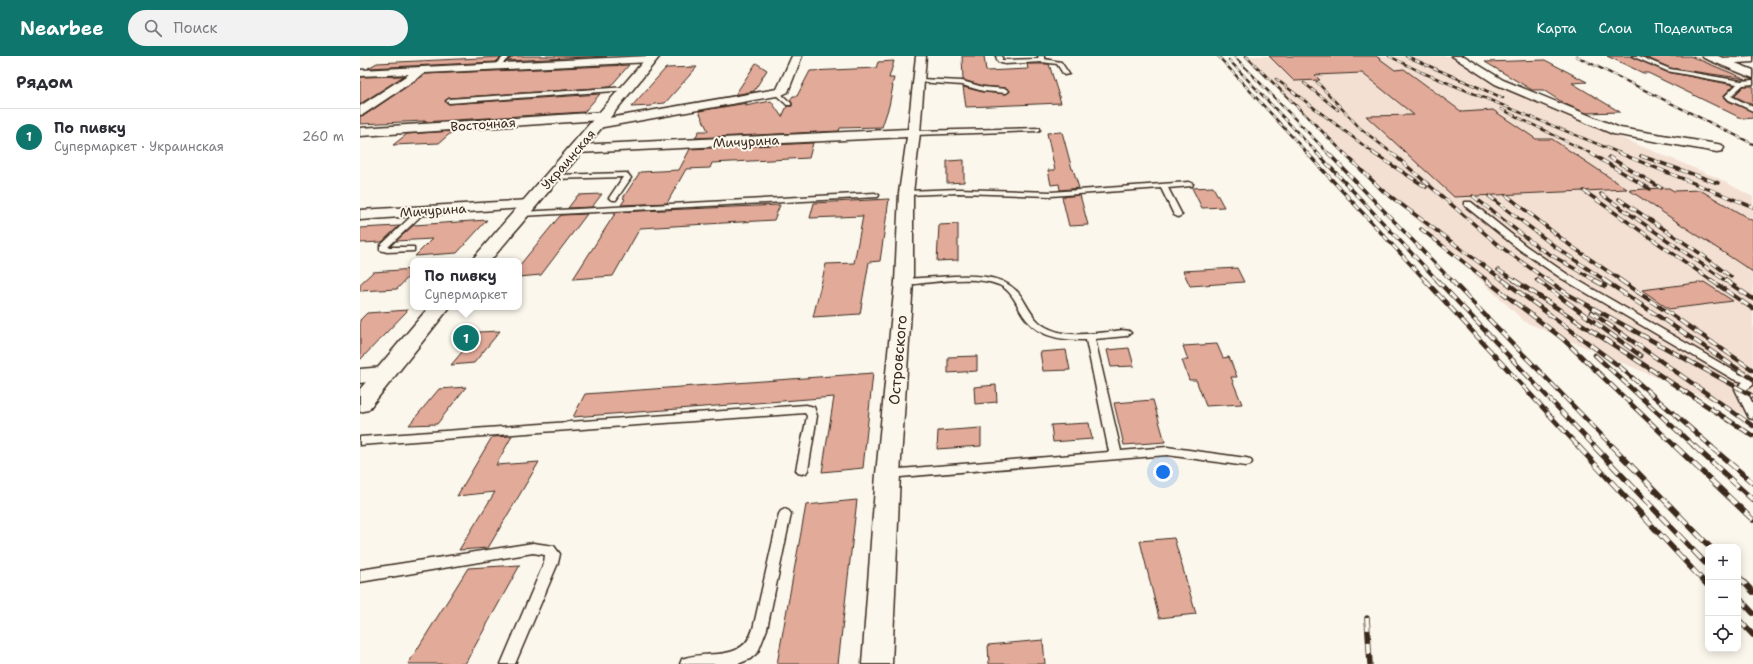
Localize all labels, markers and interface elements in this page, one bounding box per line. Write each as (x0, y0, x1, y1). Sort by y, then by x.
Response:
search box (128, 10, 408, 46)
text: Nearbee (20, 16, 104, 41)
icon: search (142, 17, 164, 39)
text: Поиск (174, 18, 217, 38)
text: Карта (1536, 19, 1577, 37)
text: Слои (1599, 19, 1632, 37)
text: Поделиться (1654, 19, 1733, 37)
text: Рядом (16, 71, 73, 93)
street label: Восточная (450, 114, 516, 135)
text: По пивку (54, 118, 126, 138)
street label: Украинская (538, 126, 599, 193)
text: 1 (26, 128, 32, 145)
text: 260 m (302, 128, 344, 145)
street label: Мичурина (712, 131, 780, 152)
text: Супермаркет · Украинская (54, 138, 224, 155)
street label: Мичурина (399, 200, 467, 221)
popup (410, 258, 522, 310)
text: По пивку (425, 266, 497, 286)
text: Супермаркет (425, 286, 507, 303)
street label: Островского (884, 314, 912, 406)
pin: 1 (453, 323, 479, 353)
your location (1153, 462, 1173, 482)
map controls (1705, 544, 1741, 652)
button: + (1705, 544, 1741, 580)
button: − (1705, 580, 1741, 616)
button: locate (1705, 616, 1741, 652)

